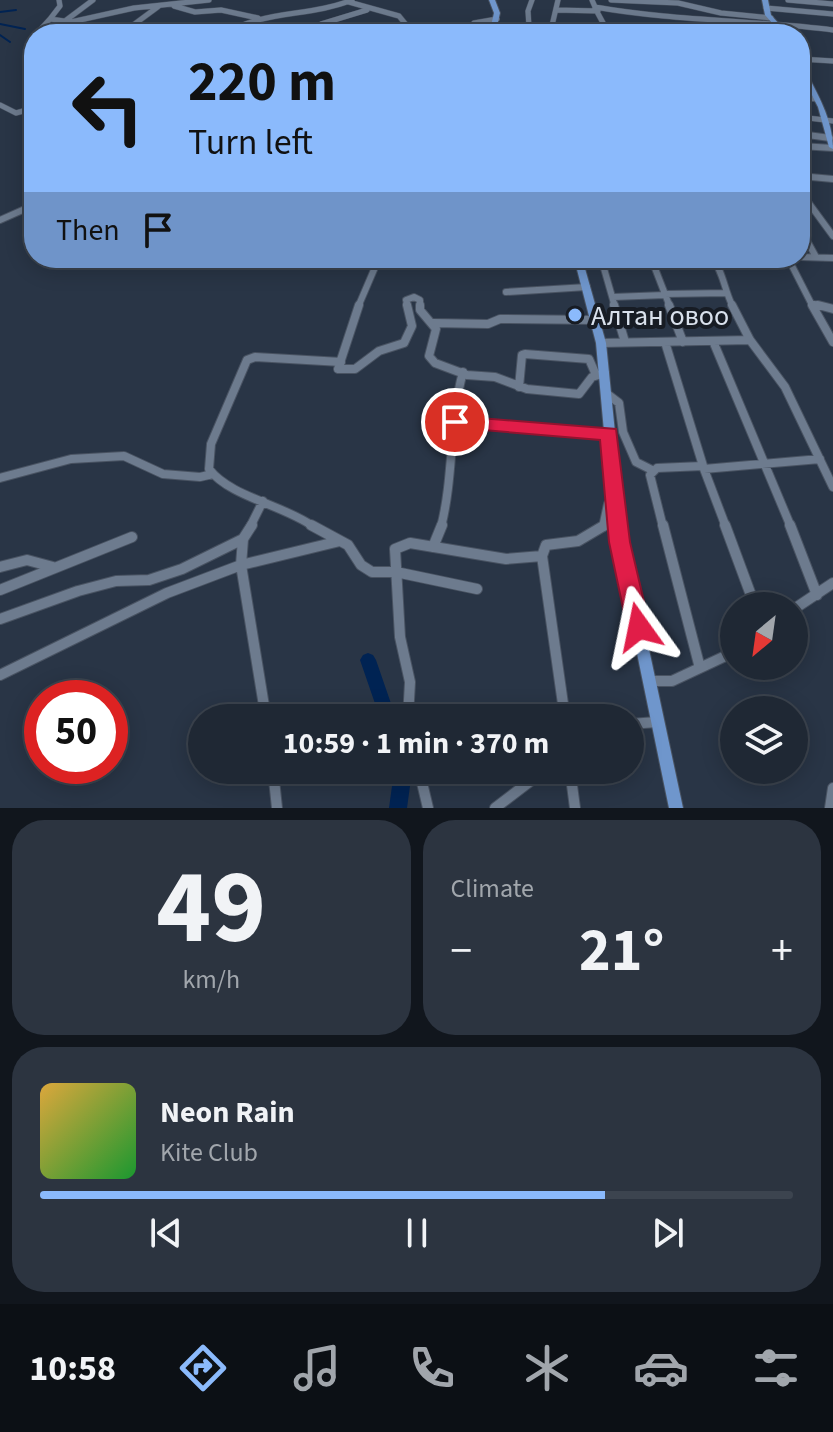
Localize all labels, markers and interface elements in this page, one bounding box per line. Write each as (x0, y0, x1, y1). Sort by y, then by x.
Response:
text: 220 m (188, 43, 336, 122)
icon: left (56, 56, 160, 160)
text: Turn left (188, 117, 313, 168)
icon: arrive (136, 208, 180, 252)
text: Then (56, 209, 120, 252)
place label: Алтан овоо (591, 296, 729, 336)
marker: Алтан овоо (566, 306, 584, 324)
pin (421, 388, 489, 456)
icon: arrive (433, 400, 477, 444)
position arrow (597, 585, 681, 669)
north arrow (720, 592, 808, 680)
map controls (720, 592, 808, 784)
speed limit sign: 50 (24, 680, 128, 784)
button: layers (720, 696, 808, 784)
text: 10:59 · 1 min · 370 m (283, 722, 549, 765)
text: 49 (156, 835, 266, 983)
text: Climate (451, 870, 534, 907)
text: 21° (579, 909, 664, 994)
text: − (451, 920, 472, 983)
text: + (771, 920, 793, 983)
text: km/h (182, 961, 240, 998)
text: Neon Rain (160, 1091, 295, 1134)
text: Kite Club (160, 1134, 258, 1171)
icon: previous (144, 1211, 188, 1255)
icon: pause (395, 1211, 439, 1255)
icon: next (646, 1211, 690, 1255)
icon: directions (175, 1340, 231, 1396)
icon: music (289, 1340, 345, 1396)
icon: phone (404, 1340, 460, 1396)
icon: climate (519, 1340, 575, 1396)
icon: car (633, 1340, 689, 1396)
icon: filters (748, 1340, 804, 1396)
text: 10:58 (29, 1343, 116, 1394)

